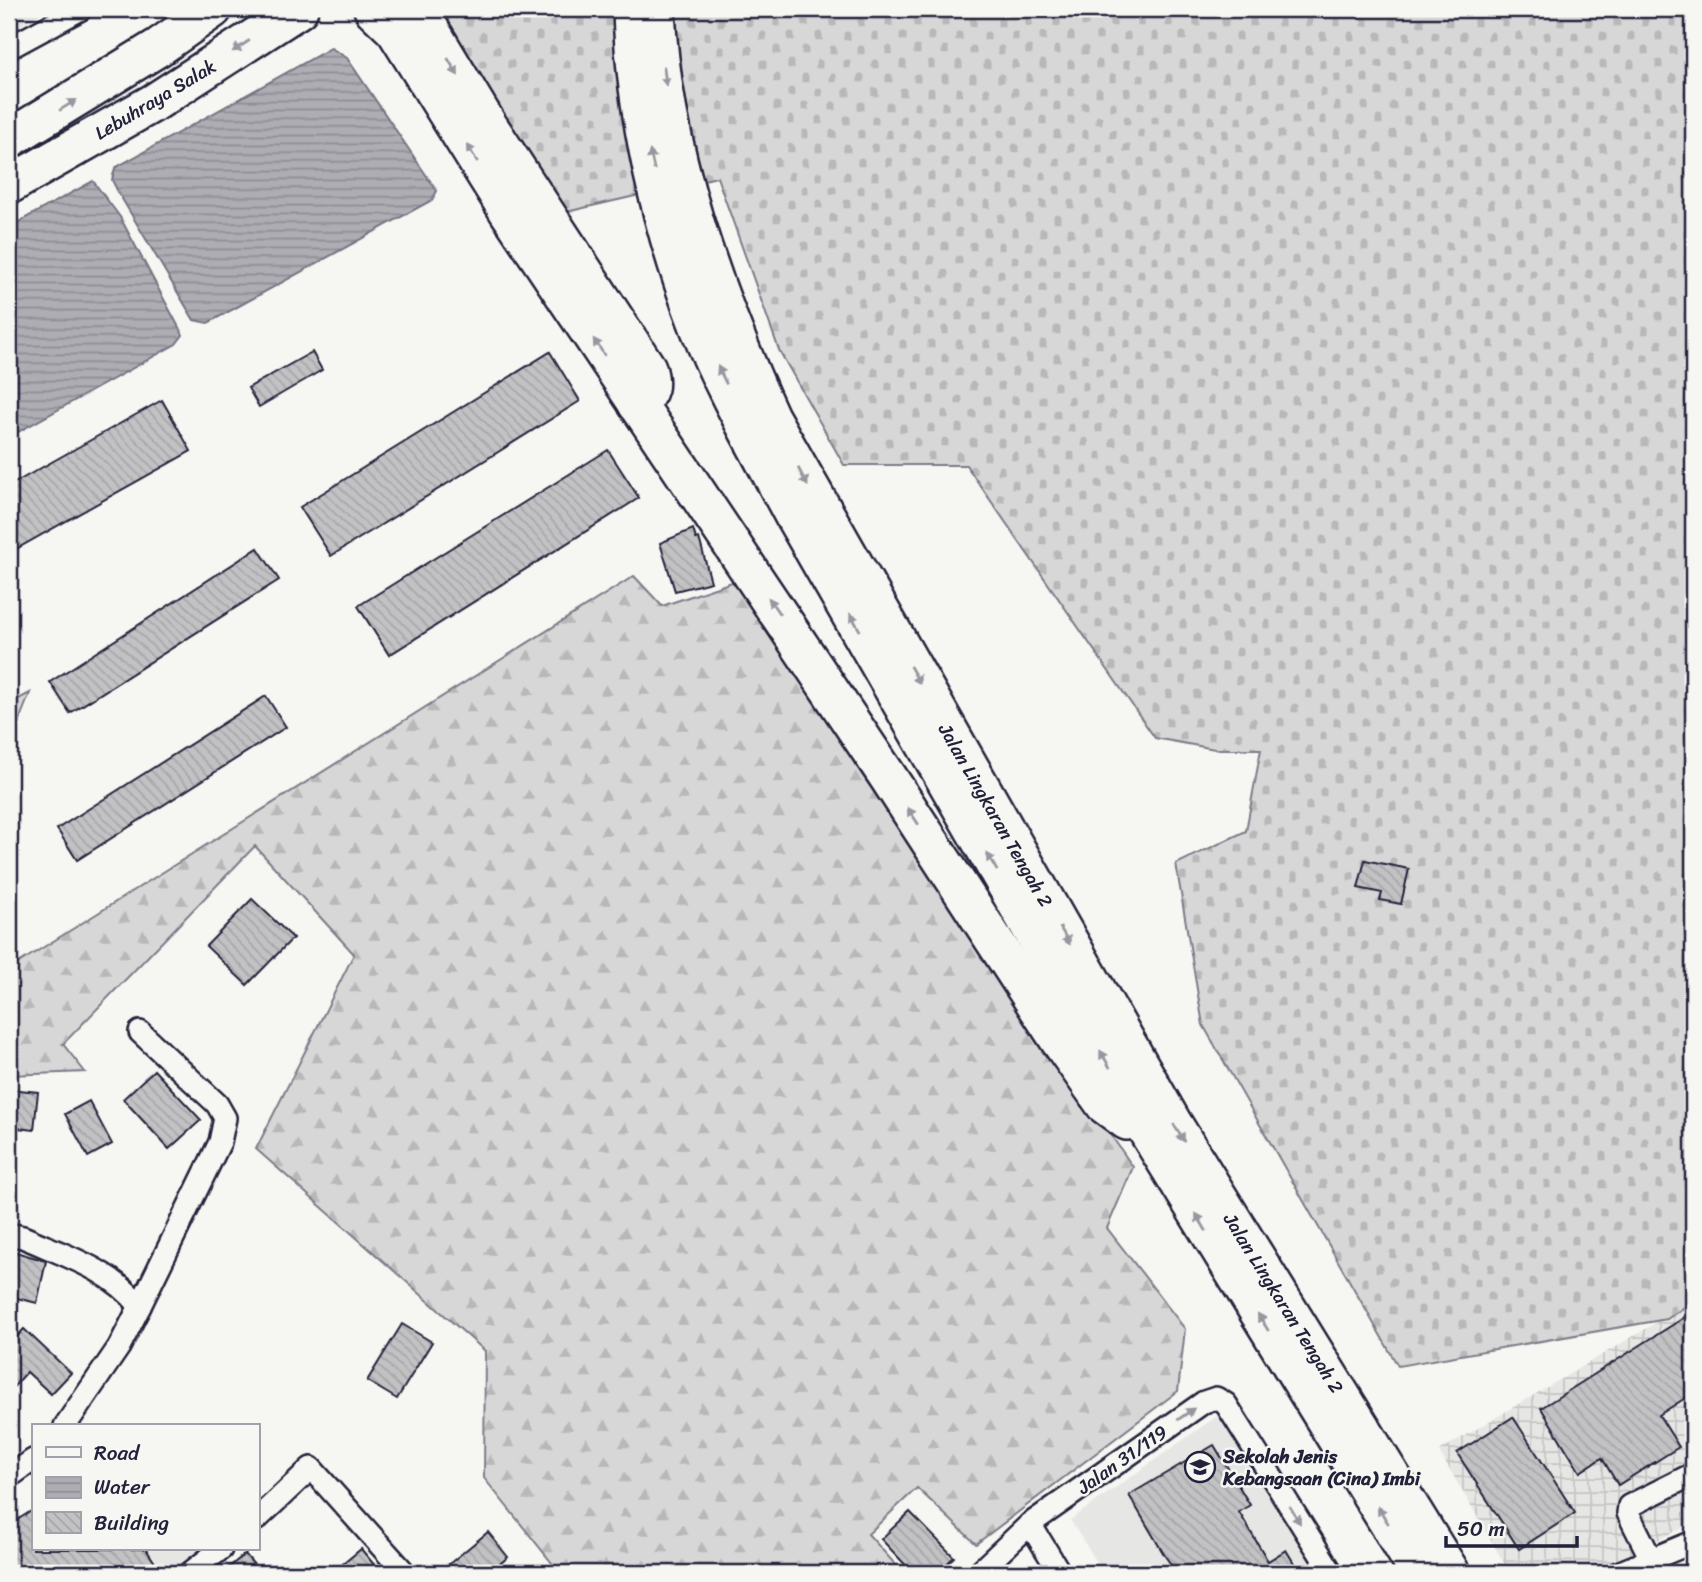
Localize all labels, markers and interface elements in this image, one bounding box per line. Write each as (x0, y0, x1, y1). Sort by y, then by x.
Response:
one-way arrow (232, 39, 251, 52)
street label: Lebuhraya Salak (88, 50, 223, 149)
one-way arrow (447, 58, 460, 77)
one-way arrow (660, 66, 671, 88)
one-way arrow (58, 98, 77, 111)
one-way arrow (465, 143, 478, 163)
one-way arrow (646, 149, 657, 171)
one-way arrow (592, 338, 606, 356)
one-way arrow (717, 365, 728, 385)
one-way arrow (797, 467, 808, 487)
one-way arrow (767, 596, 780, 616)
one-way arrow (849, 612, 861, 631)
one-way arrow (909, 665, 922, 684)
street label: Jalan Lingkaran Tengah 2 (929, 716, 1062, 914)
one-way arrow (906, 807, 920, 825)
one-way arrow (986, 852, 998, 871)
one-way arrow (1059, 926, 1071, 946)
one-way arrow (1099, 1049, 1112, 1068)
one-way arrow (1172, 1124, 1185, 1143)
street label: Jalan Lingkaran Tengah 2 (1214, 1206, 1353, 1400)
one-way arrow (1195, 1212, 1208, 1231)
one-way arrow (1256, 1312, 1269, 1331)
one-way arrow (1177, 1407, 1195, 1421)
street label: Jalan 31/119 (1069, 1416, 1175, 1503)
legend (32, 1424, 259, 1550)
text: Road (94, 1434, 141, 1472)
place label: Sekolah Jenis Kebangsaan (Cina) Imbi (1222, 1440, 1422, 1495)
school or university icon: Sekolah Jenis Kebangsaan (Cina) Imbi (1183, 1450, 1217, 1484)
text: Water (94, 1468, 151, 1506)
text: Building (94, 1504, 170, 1542)
one-way arrow (1289, 1505, 1302, 1524)
scale bar (1446, 1505, 1578, 1549)
one-way arrow (1376, 1506, 1389, 1525)
text: 50 m (1457, 1510, 1505, 1548)

